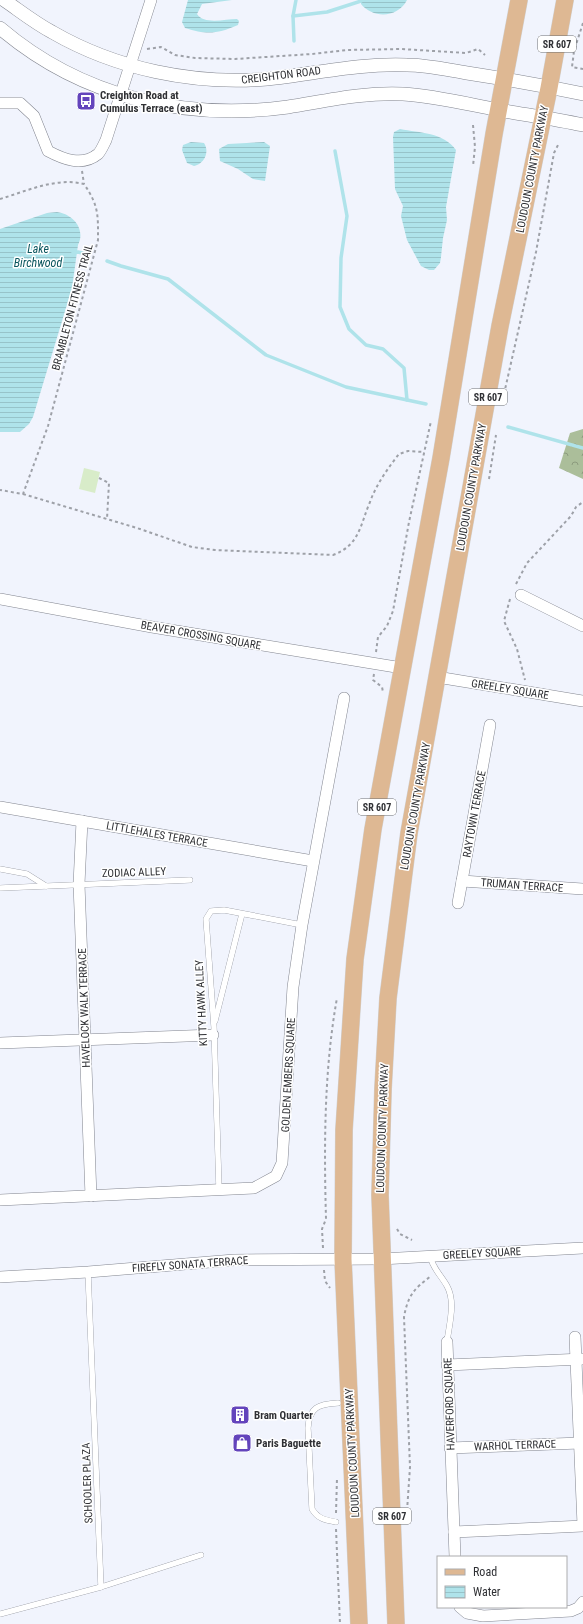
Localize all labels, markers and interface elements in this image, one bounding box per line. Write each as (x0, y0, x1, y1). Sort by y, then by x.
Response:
road number: SR 607 (538, 36, 576, 52)
street label: CREIGHTON ROAD (241, 64, 322, 87)
place label: Creighton Road at Cumulus Terrace (east) (100, 89, 202, 115)
bus stop icon: Creighton Road at Cumulus Terrace (east) (75, 90, 97, 112)
street label: LOUDOUN COUNTY PARKWAY (514, 104, 551, 234)
water label: Lake Birchwood (14, 242, 62, 270)
street label: BRAMBLETON FITNESS TRAIL (49, 242, 96, 372)
road number: SR 607 (469, 389, 507, 405)
street label: LOUDOUN COUNTY PARKWAY (454, 422, 489, 552)
street label: BEAVER CROSSING SQUARE (140, 618, 263, 653)
street label: GREELEY SQUARE (470, 677, 550, 702)
street label: LOUDOUN COUNTY PARKWAY (398, 741, 433, 871)
street label: RAYTOWN TERRACE (460, 769, 489, 859)
road number: SR 607 (358, 799, 396, 815)
street label: LITTLEHALES TERRACE (105, 819, 209, 850)
street label: ZODIAC ALLEY (102, 865, 167, 880)
street label: TRUMAN TERRACE (480, 876, 564, 895)
street label: HAVELOCK WALK TERRACE (76, 947, 93, 1068)
street label: KITTY HAWK ALLEY (193, 959, 210, 1046)
street label: GOLDEN EMBERS SQUARE (279, 1017, 298, 1133)
street label: LOUDOUN COUNTY PARKWAY (374, 1063, 391, 1193)
street label: GREELEY SQUARE (443, 1245, 522, 1262)
street label: FIREFLY SONATA TERRACE (131, 1254, 249, 1275)
street label: HAVERFORD SQUARE (441, 1357, 458, 1451)
street label: LOUDOUN COUNTY PARKWAY (343, 1388, 362, 1518)
building icon: Bram Quarter (229, 1404, 251, 1426)
place label: Bram Quarter (254, 1409, 313, 1422)
shop icon: Paris Baguette (231, 1432, 253, 1454)
place label: Paris Baguette (256, 1437, 321, 1450)
street label: WARHOL TERRACE (474, 1438, 557, 1453)
street label: SCHOOLER PLAZA (80, 1442, 95, 1524)
road number: SR 607 (373, 1508, 411, 1524)
legend (437, 1556, 567, 1608)
text: Road (473, 1565, 497, 1579)
text: Water (473, 1585, 501, 1599)

